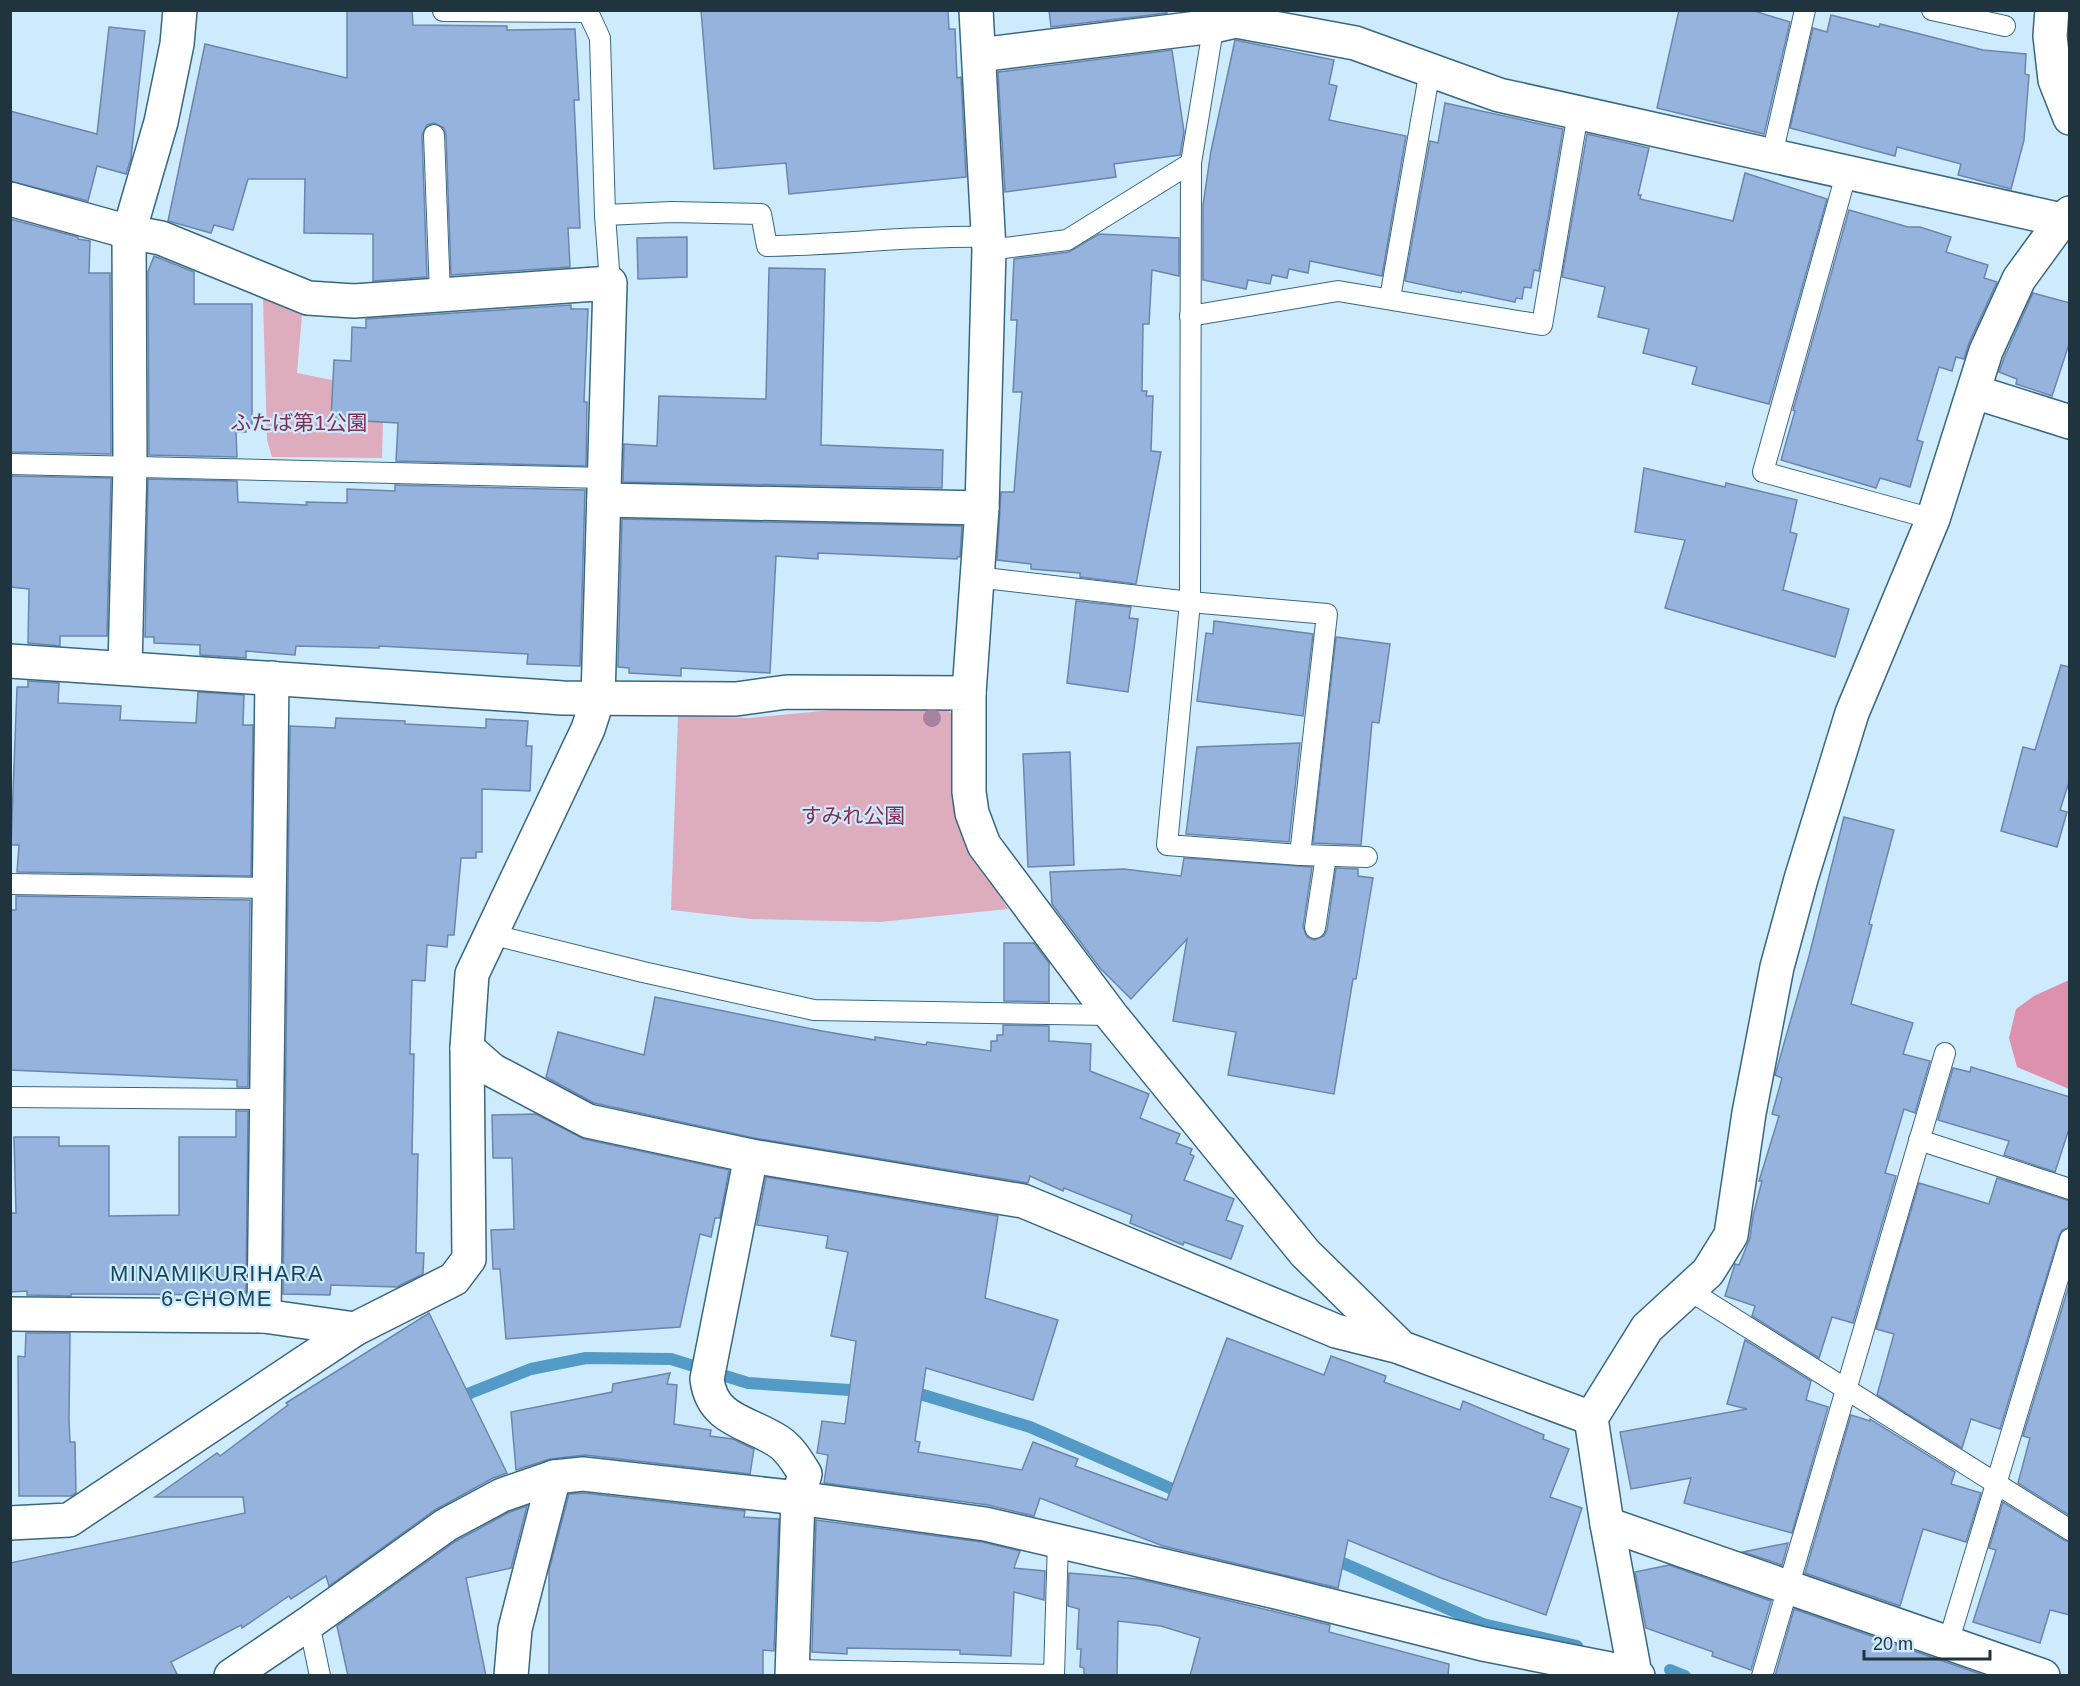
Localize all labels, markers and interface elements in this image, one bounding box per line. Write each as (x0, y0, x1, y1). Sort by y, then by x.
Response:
park label: ふたば第1公園 (230, 411, 368, 434)
park label: すみれ公園 (801, 804, 906, 827)
district label: MINAMIKURIHARA 6-CHOME (110, 1261, 324, 1311)
scale bar (1864, 1623, 1990, 1661)
text: 20 m (1873, 1634, 1913, 1654)

